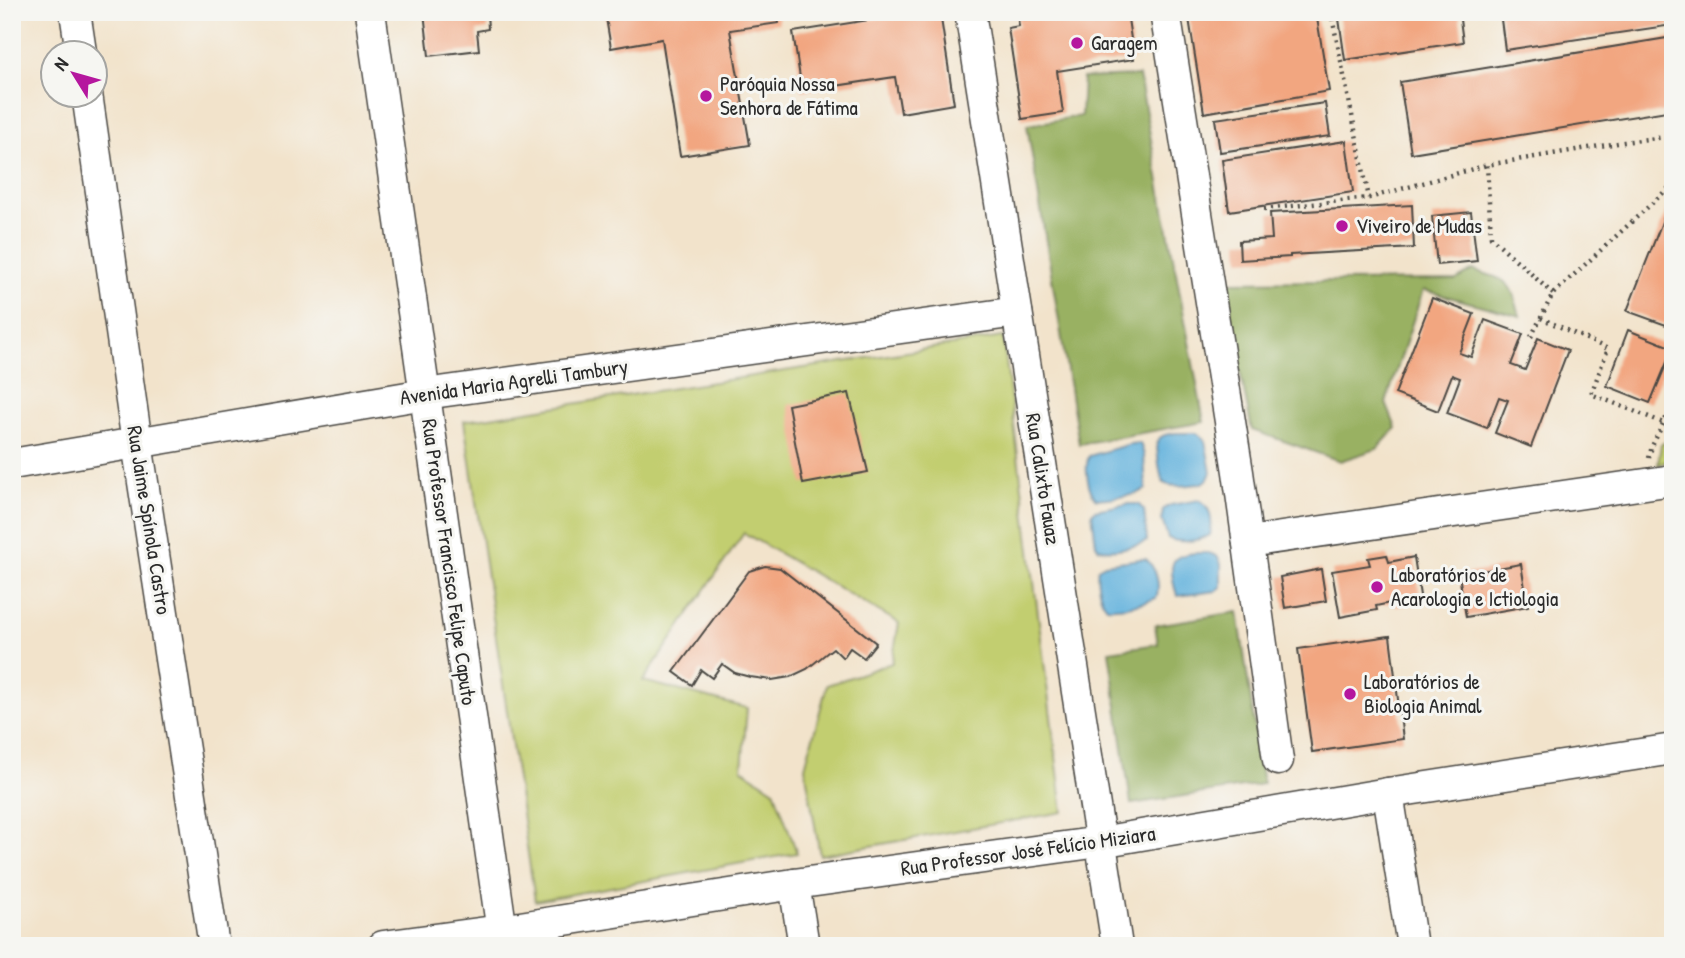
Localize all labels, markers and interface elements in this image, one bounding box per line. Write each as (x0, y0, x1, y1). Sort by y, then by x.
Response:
place label: Garagem (1091, 28, 1158, 57)
marker: Garagem (1069, 35, 1085, 51)
north arrow (38, 38, 108, 108)
text: N (47, 52, 74, 76)
place label: Paróquia Nossa Senhora de Fátima (720, 69, 858, 122)
marker: Paróquia Nossa Senhora de Fátima (698, 88, 714, 104)
place label: Viveiro de Mudas (1356, 211, 1482, 240)
marker: Viveiro de Mudas (1334, 218, 1350, 234)
street label: Avenida Maria Agrelli Tambury (398, 351, 630, 412)
street label: Rua Calixto Fauaz (1019, 411, 1068, 547)
street label: Rua Professor Francisco Felipe Caputo (415, 417, 484, 707)
street label: Rua Jaime Spínola Castro (120, 423, 179, 616)
place label: Laboratórios de Acarologia e Ictiologia (1391, 560, 1558, 613)
marker: Laboratórios de Acarologia e Ictiologia (1369, 579, 1385, 595)
place label: Laboratórios de Biologia Animal (1364, 667, 1482, 720)
marker: Laboratórios de Biologia Animal (1342, 686, 1358, 702)
street label: Rua Professor José Felício Miziara (899, 818, 1157, 883)

